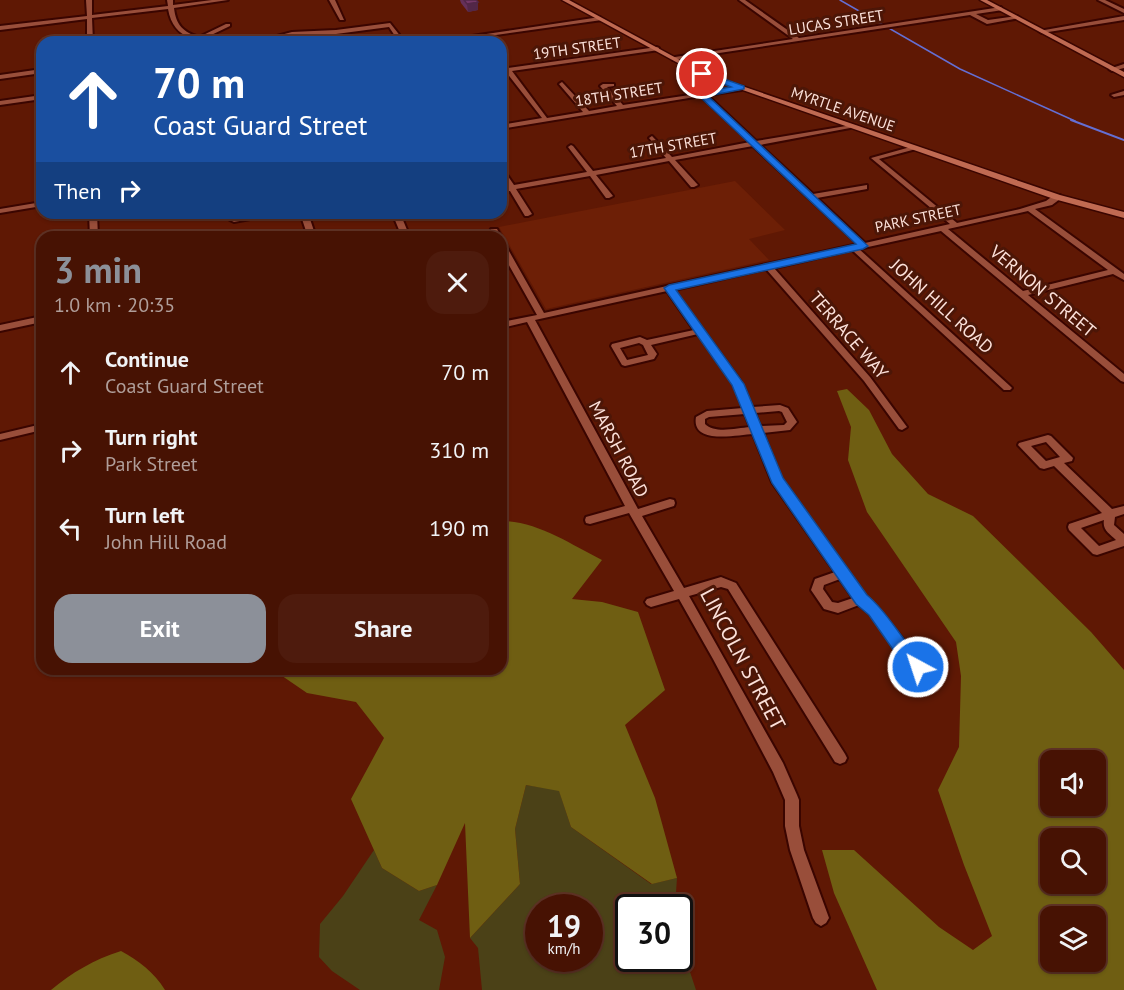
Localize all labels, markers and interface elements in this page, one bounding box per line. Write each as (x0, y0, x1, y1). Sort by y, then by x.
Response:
street label: LUCAS STREET (787, 5, 886, 39)
street label: 19TH STREET (532, 32, 623, 64)
pin (676, 48, 727, 99)
text: 70 m (153, 55, 245, 110)
icon: arrive (685, 57, 718, 90)
icon: ahead (54, 60, 132, 138)
street label: 18TH STREET (574, 78, 665, 110)
street label: MYRTLE AVENUE (789, 82, 897, 136)
text: Coast Guard Street (153, 108, 367, 142)
street label: 17TH STREET (628, 128, 719, 162)
icon: right (113, 174, 146, 207)
text: Then (54, 177, 101, 205)
street label: PARK STREET (873, 199, 963, 236)
street label: VERNON STREET (984, 239, 1101, 342)
text: 3 min (54, 246, 142, 293)
button: close (426, 251, 489, 314)
street label: JOHN HILL ROAD (885, 253, 998, 358)
street label: TERRACE WAY (805, 286, 893, 384)
text: 1.0 km · 20:35 (54, 292, 175, 318)
text: Continue (105, 345, 189, 373)
icon: ahead (54, 356, 87, 389)
text: 70 m (441, 358, 489, 386)
text: Coast Guard Street (105, 373, 264, 399)
street label: MARSH ROAD (584, 397, 654, 501)
text: Turn right (105, 423, 197, 451)
icon: right (54, 434, 87, 467)
text: 310 m (429, 436, 489, 464)
text: Park Street (105, 451, 198, 477)
text: Turn left (105, 501, 185, 529)
icon: left (54, 512, 87, 545)
text: 190 m (429, 514, 489, 542)
text: John Hill Road (105, 529, 227, 555)
street label: LINCOLN STREET (694, 583, 792, 735)
button: Exit (54, 594, 266, 663)
button: Share (278, 594, 489, 663)
position arrow (886, 635, 950, 699)
map controls (1040, 750, 1106, 972)
button: sound (1040, 750, 1106, 816)
button: search (1040, 828, 1106, 894)
speed limit sign: 30 (615, 894, 693, 972)
text: 19 (547, 906, 581, 945)
button: layers (1040, 906, 1106, 972)
text: km/h (548, 939, 580, 958)

